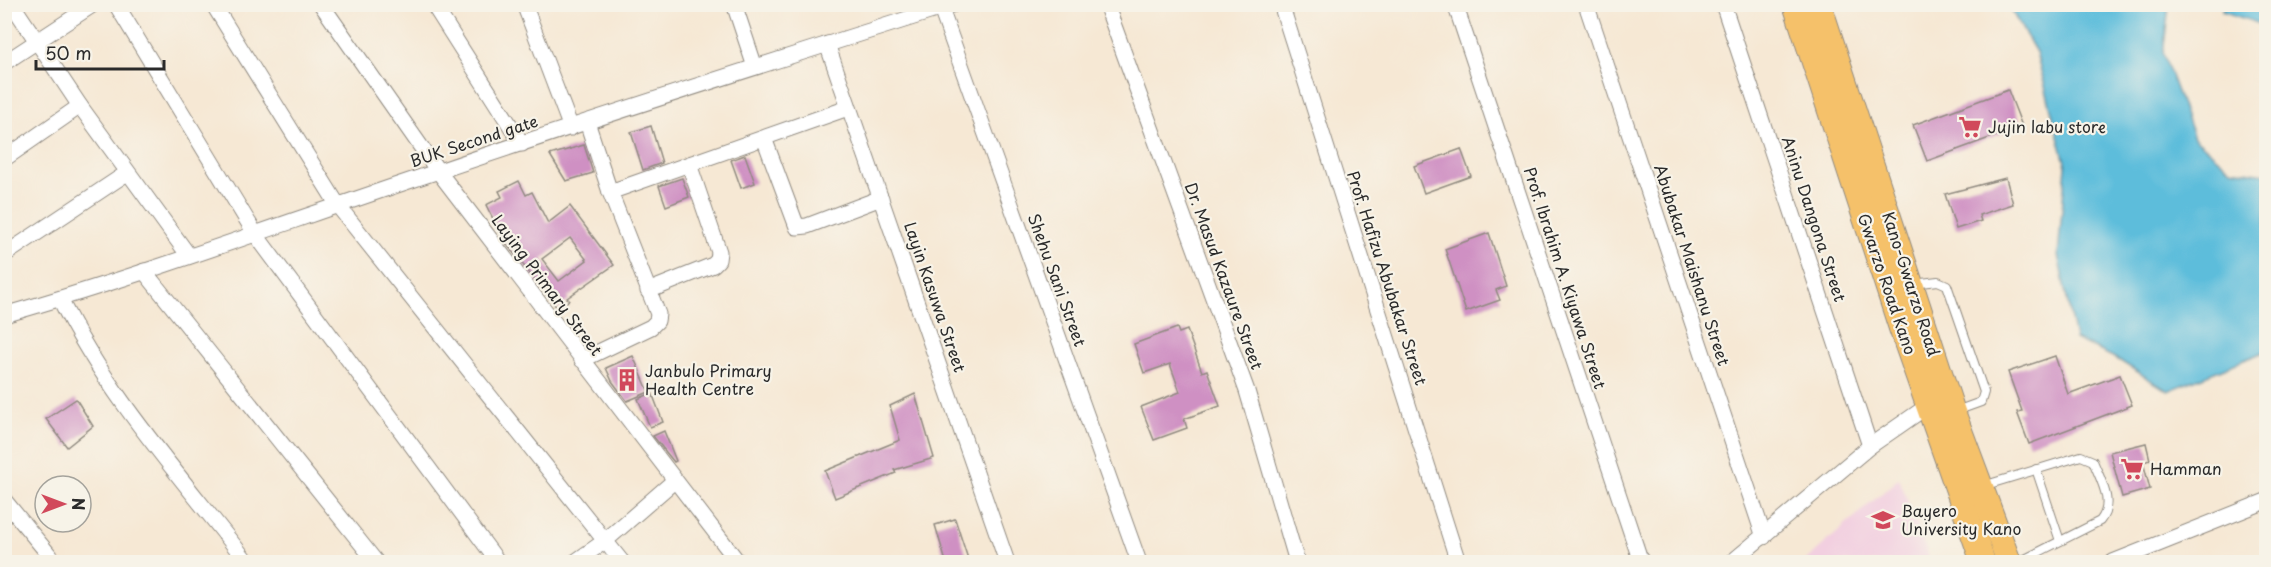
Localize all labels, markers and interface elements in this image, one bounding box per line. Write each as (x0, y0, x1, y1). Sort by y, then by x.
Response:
scale bar (36, 33, 164, 71)
text: 50 m (45, 39, 92, 66)
street label: BUK Second gate (407, 108, 541, 172)
supermarket icon: Jujin labu store (1957, 114, 1983, 140)
place label: Jujin labu store (1988, 114, 2106, 138)
street label: Aninu Dangona Street (1777, 133, 1853, 305)
street label: Abubakar Maishanu Street (1649, 161, 1737, 369)
street label: Prof. Ibrahim A. Kiyawa Street (1519, 164, 1613, 392)
street label: Prof. Hafizu Abubakar Street (1342, 167, 1434, 389)
street label: Dr. Masud Kazaure Street (1180, 179, 1270, 373)
street label: Kano-Gwarzo Road (1877, 208, 1947, 359)
street label: Laying Primary Street (487, 209, 609, 360)
street label: Shehu Sani Street (1023, 210, 1093, 350)
street label: Gwarzo Road Kano (1853, 210, 1923, 358)
street label: Layin Kasuwa Street (899, 218, 973, 376)
place label: Janbulo Primary Health Centre (645, 358, 772, 400)
building icon: Janbulo Primary Health Centre (614, 367, 640, 393)
supermarket icon: Hamman (2119, 456, 2145, 482)
place label: Hamman (2150, 456, 2222, 480)
north arrow (33, 474, 93, 534)
text: N (67, 498, 91, 510)
place label: Bayero University Kano (1901, 498, 2021, 540)
school or university icon: Bayero University Kano (1870, 507, 1896, 533)

